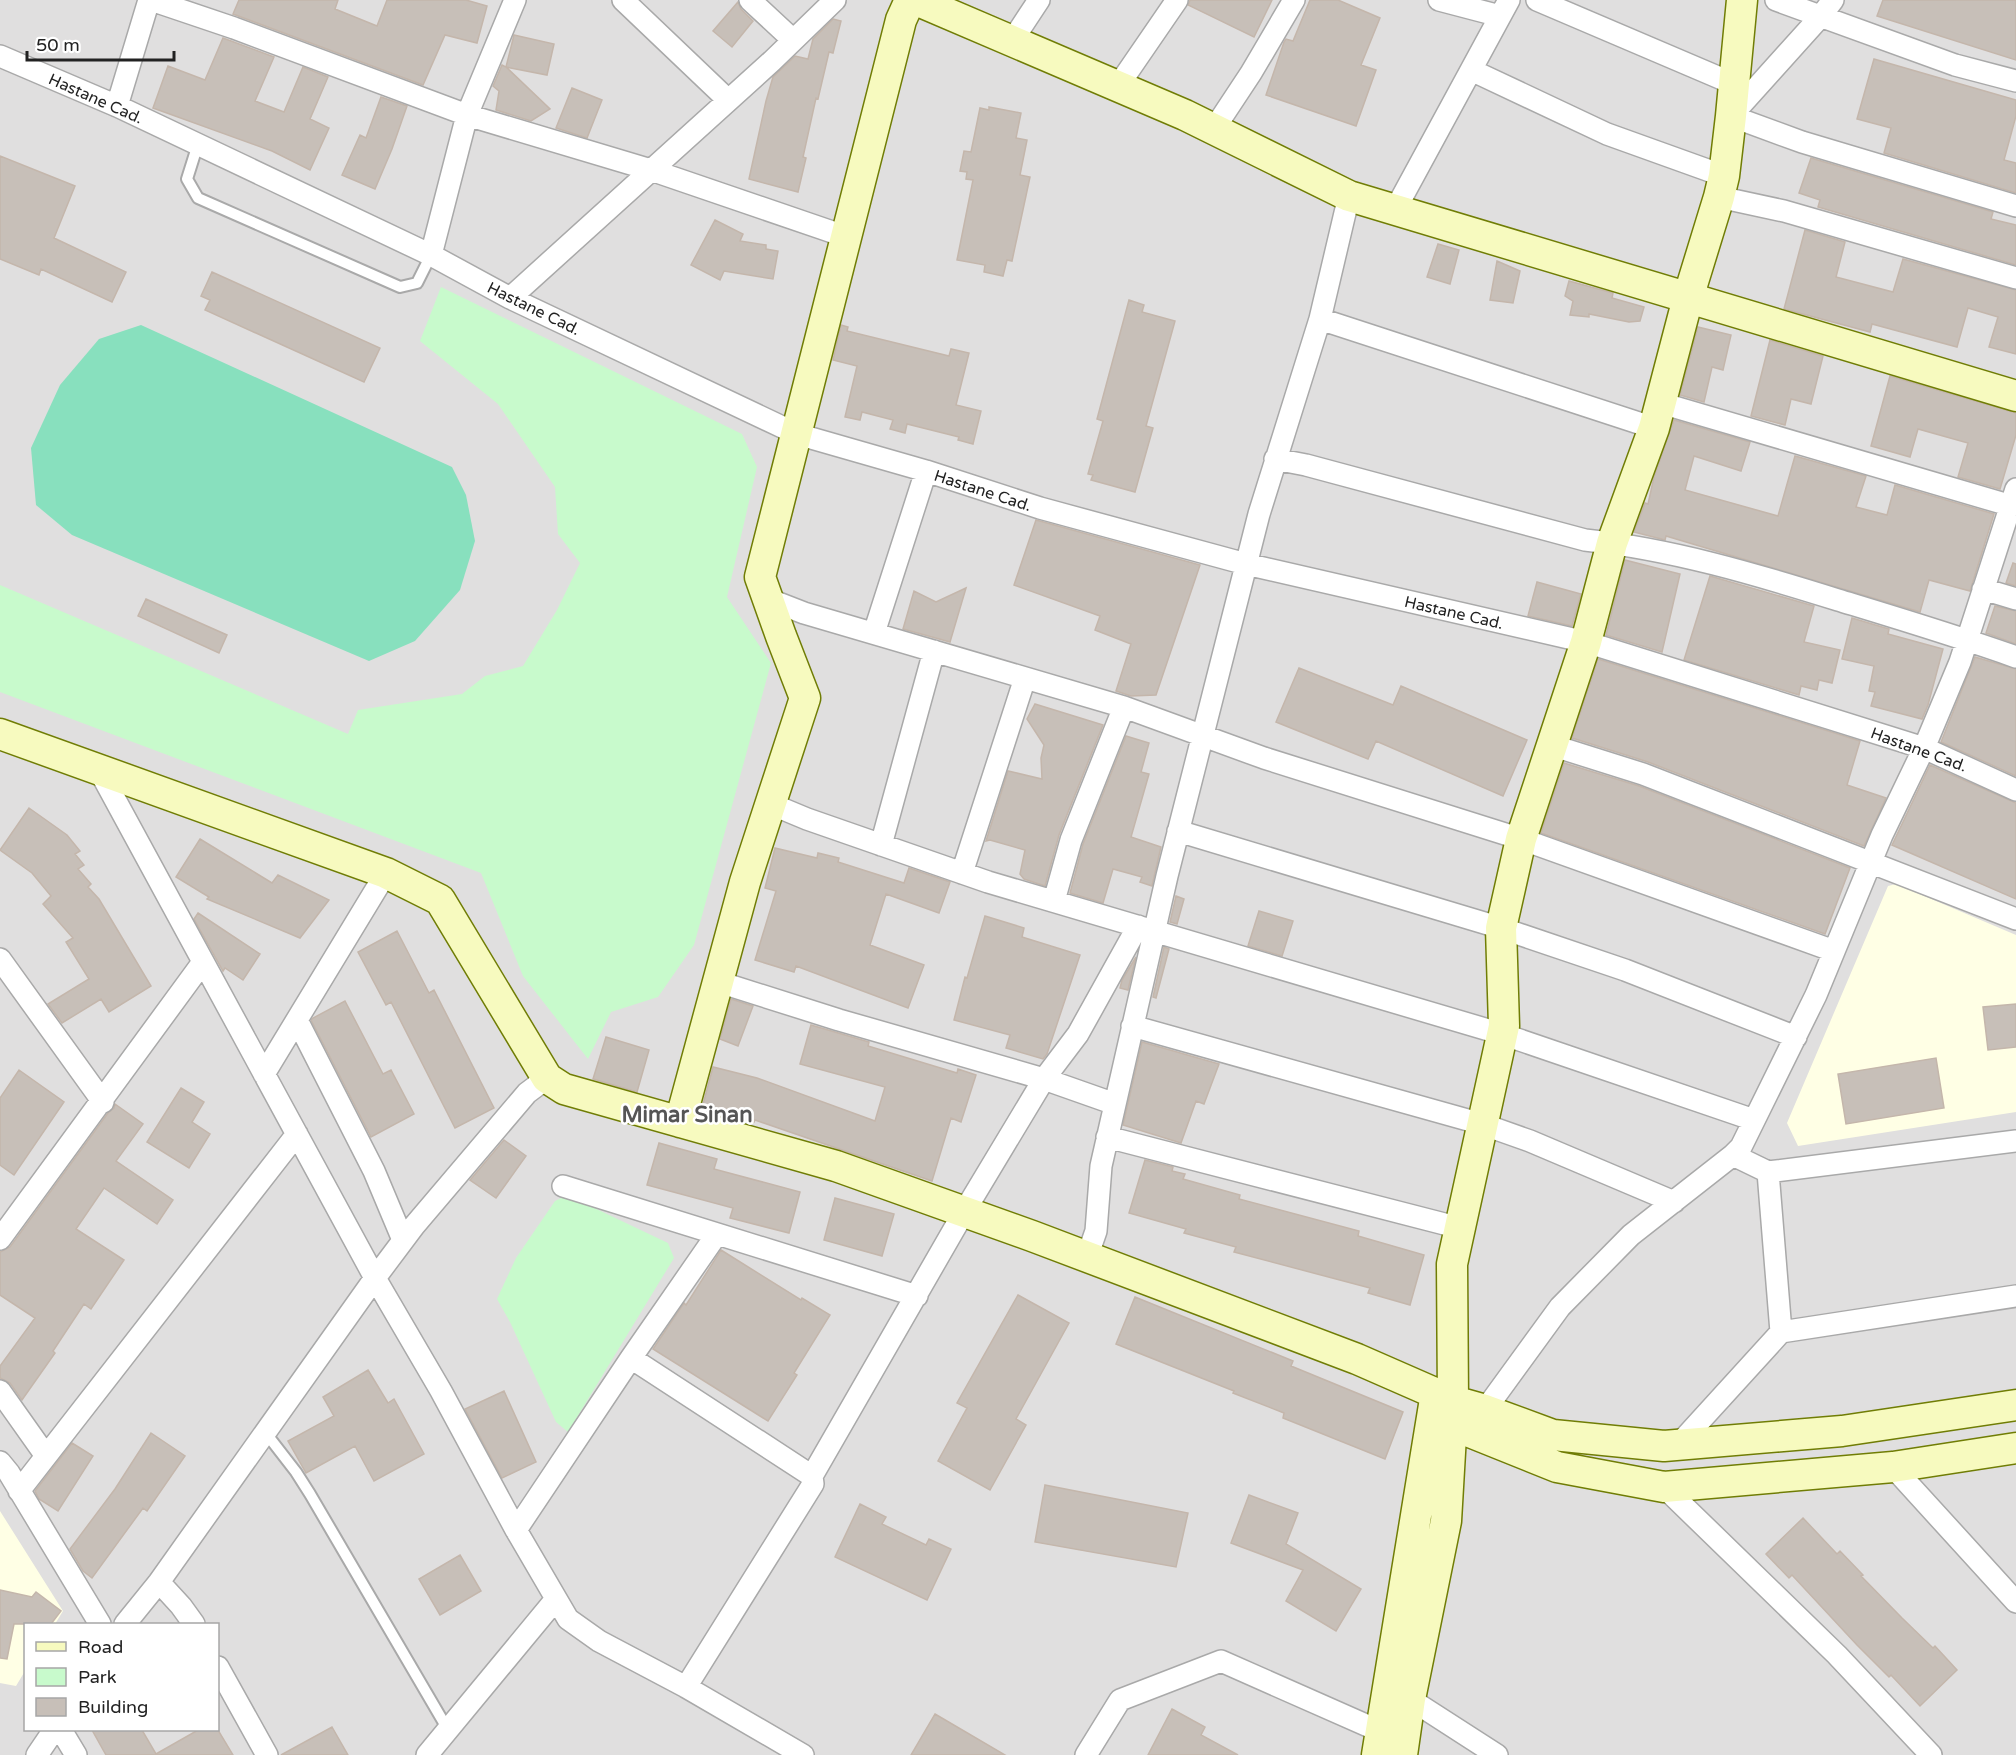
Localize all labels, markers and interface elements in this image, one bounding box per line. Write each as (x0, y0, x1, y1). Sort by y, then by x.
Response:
scale bar (27, 24, 174, 62)
text: 50 m (36, 34, 80, 56)
street label: Hastane Cad. (45, 69, 146, 129)
street label: Hastane Cad. (484, 278, 583, 340)
street label: Hastane Cad. (932, 466, 1034, 516)
street label: Hastane Cad. (1402, 592, 1505, 634)
street label: Hastane Cad. (1868, 723, 1970, 777)
district label: Mimar Sinan (621, 1102, 753, 1128)
legend (24, 1623, 219, 1731)
text: Road (78, 1636, 123, 1658)
text: Park (78, 1666, 117, 1688)
text: Building (78, 1696, 148, 1718)

